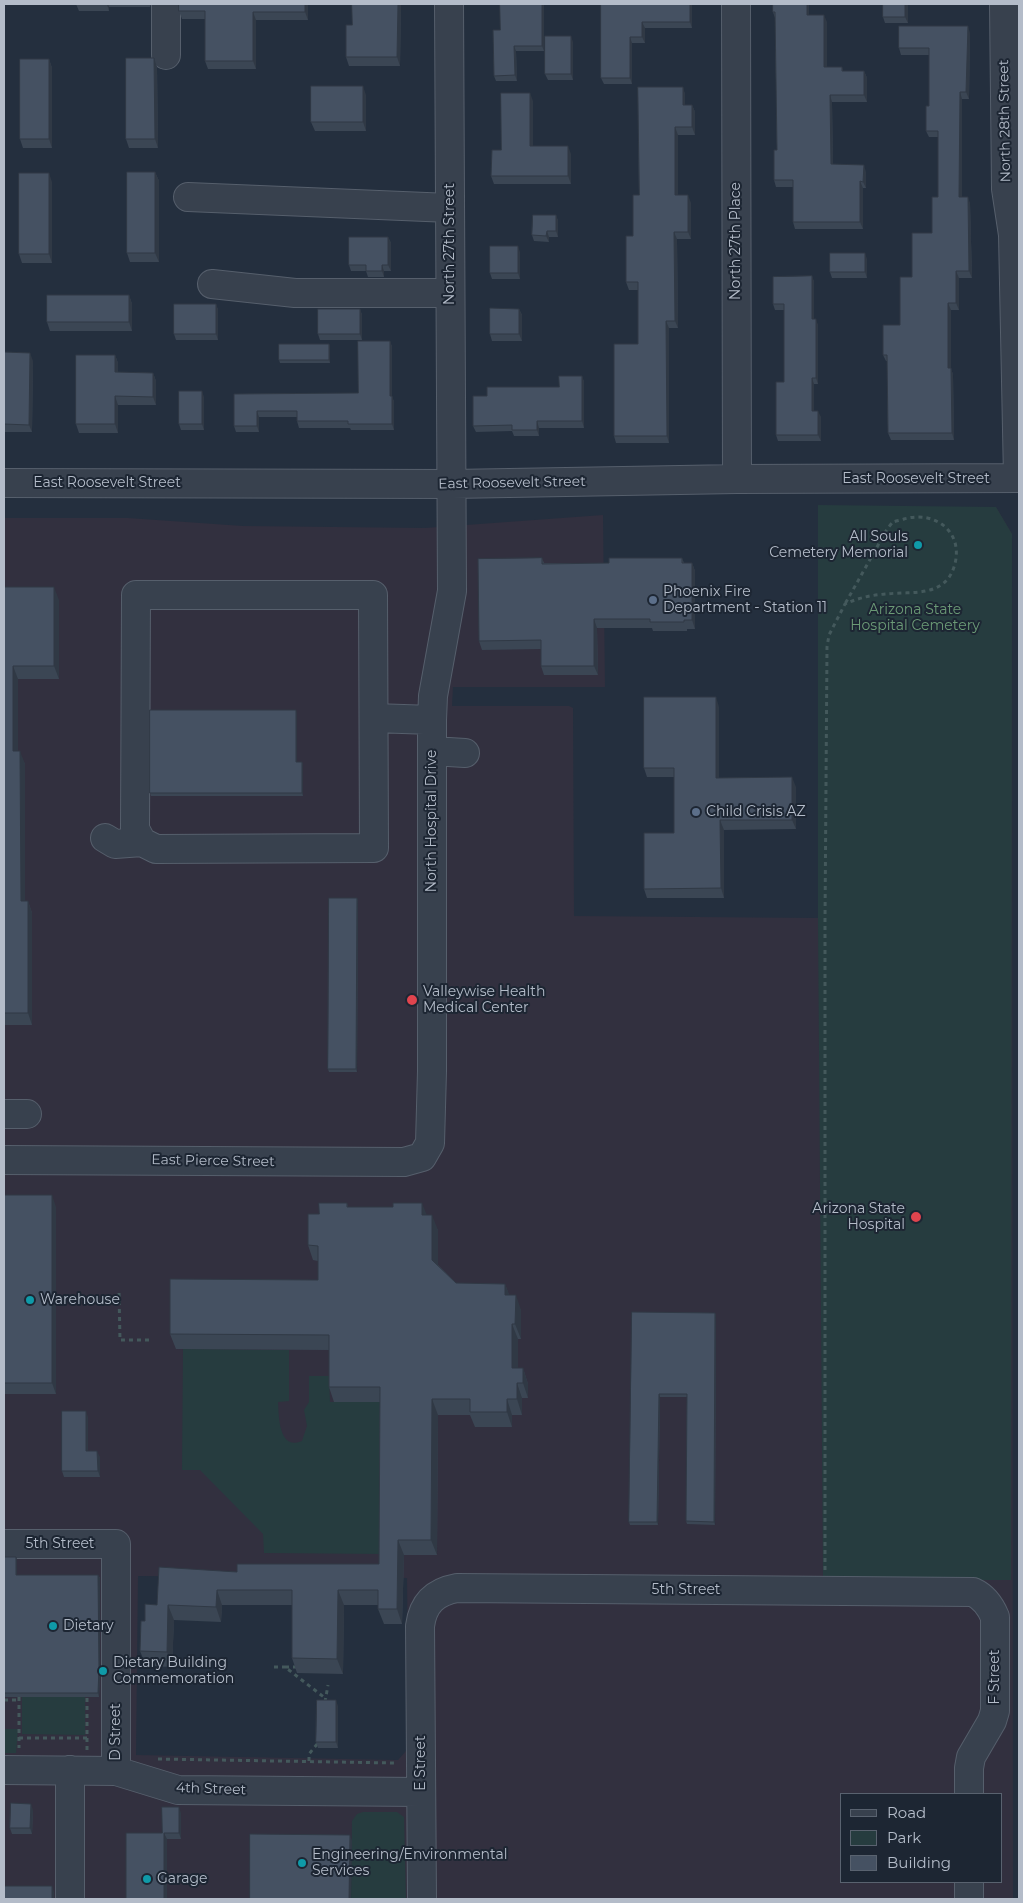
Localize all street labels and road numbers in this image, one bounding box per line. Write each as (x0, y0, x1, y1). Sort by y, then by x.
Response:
street label: North 28th Street (996, 59, 1014, 183)
street label: North 27th Place (728, 182, 744, 300)
street label: North 27th Street (442, 183, 458, 305)
street label: East Roosevelt Street (842, 471, 990, 487)
street label: East Roosevelt Street (438, 473, 586, 493)
street label: East Roosevelt Street (33, 475, 181, 491)
street label: North Hospital Drive (424, 750, 440, 892)
street label: East Pierce Street (151, 1152, 275, 1170)
street label: 5th Street (25, 1536, 95, 1552)
street label: 5th Street (651, 1582, 721, 1598)
street label: F Street (987, 1650, 1003, 1704)
street label: D Street (108, 1703, 124, 1761)
street label: E Street (413, 1735, 429, 1791)
street label: 4th Street (176, 1779, 246, 1799)

